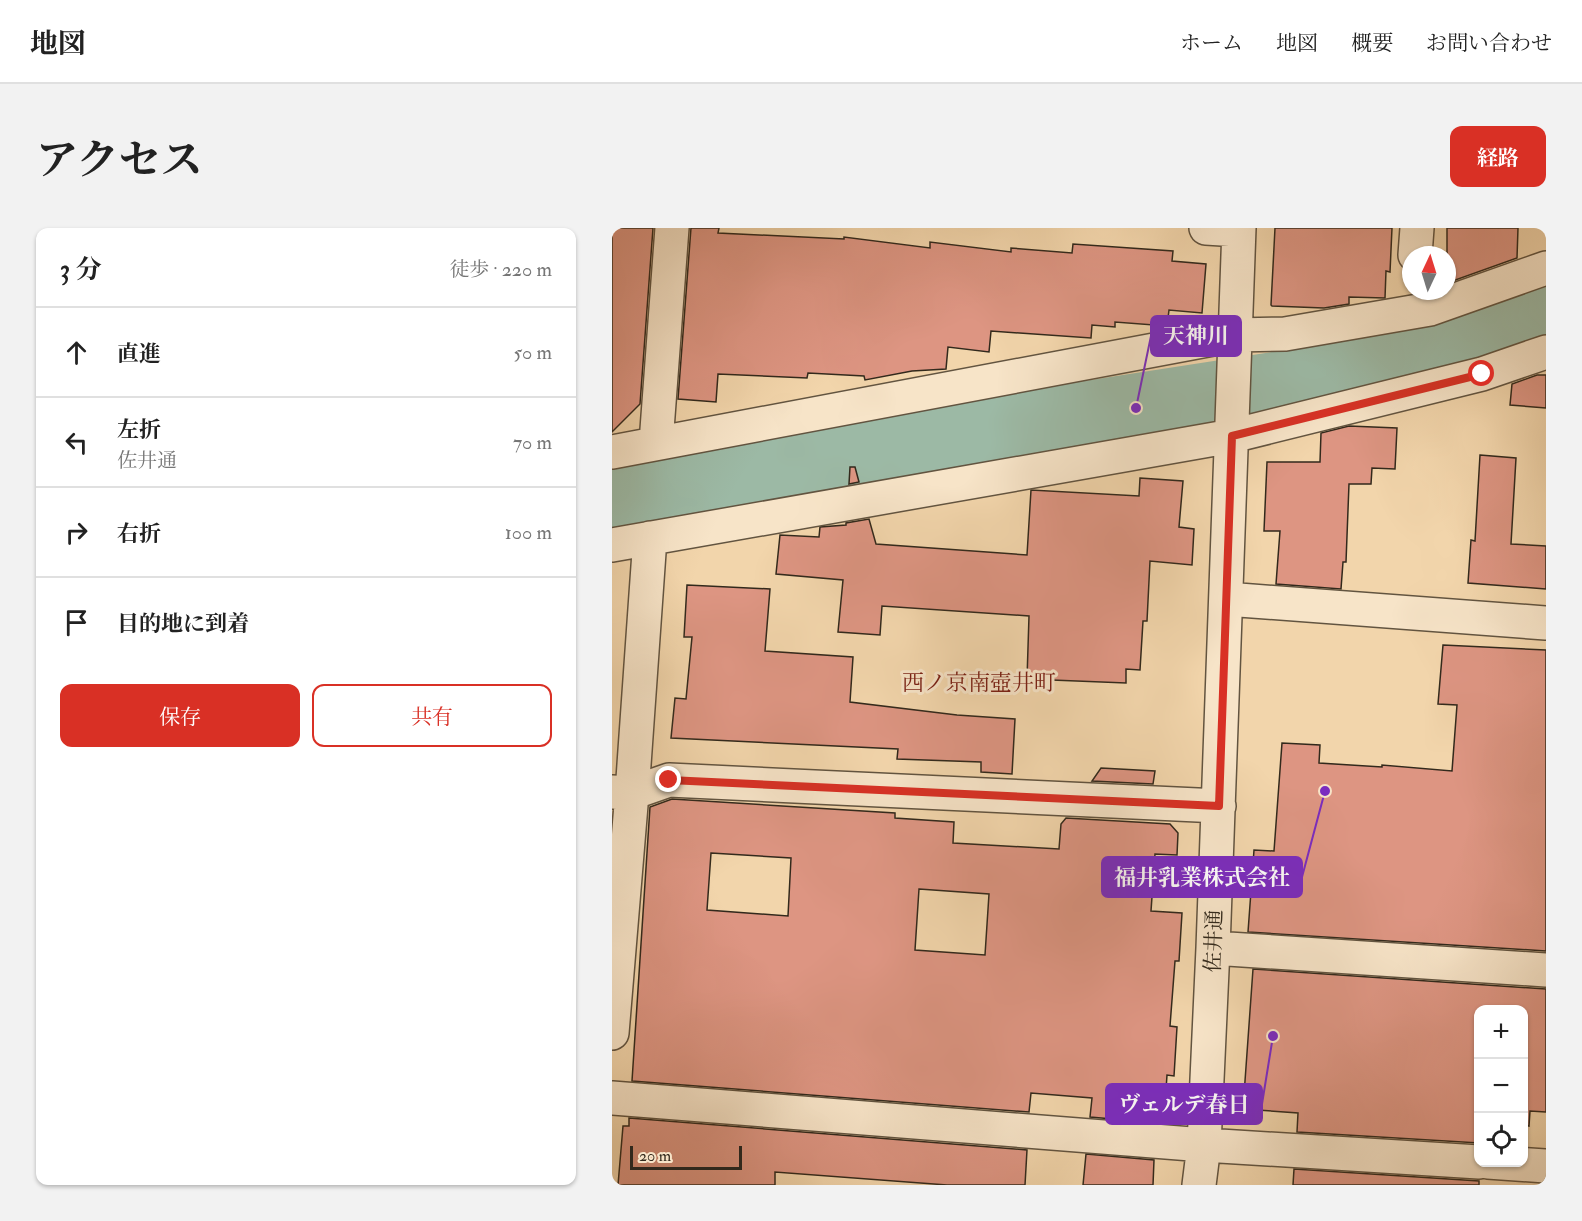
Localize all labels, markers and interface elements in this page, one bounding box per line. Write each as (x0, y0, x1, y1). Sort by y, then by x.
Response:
text: 地図 (30, 27, 86, 62)
text: ホーム (1180, 30, 1243, 57)
text: 地図 (1276, 30, 1318, 57)
text: 概要 (1351, 30, 1393, 57)
text: お問い合わせ (1426, 30, 1552, 57)
button: 経路 (1450, 126, 1546, 187)
text: アクセス (36, 135, 203, 187)
north arrow (1402, 246, 1456, 300)
text: 3 分 (60, 254, 101, 286)
text: 徒歩 · 220 m (449, 257, 552, 282)
callout: 天神川 (1151, 316, 1241, 356)
text: 天神川 (1163, 322, 1229, 350)
icon: ahead (60, 336, 93, 369)
text: 直進 (117, 340, 161, 368)
text: 50 m (513, 340, 552, 365)
route start (1468, 360, 1494, 386)
text: 左折 (117, 416, 161, 444)
icon: left (60, 426, 93, 459)
text: 70 m (513, 430, 552, 455)
text: 佐井通 (117, 448, 177, 473)
icon: right (60, 516, 93, 549)
text: 右折 (117, 520, 161, 548)
text: 100 m (505, 520, 552, 545)
icon: arrive (60, 606, 93, 639)
text: 目的地に到着 (117, 610, 249, 638)
district label: 西ノ京南壺井町 (902, 669, 1056, 697)
button: 保存 (60, 684, 300, 747)
button: 共有 (312, 684, 552, 747)
route end (655, 766, 681, 792)
callout: 福井乳業株式会社 (1102, 857, 1302, 897)
text: 福井乳業株式会社 (1114, 864, 1290, 892)
street label: 佐井通 (1199, 909, 1229, 973)
map controls (1474, 1005, 1528, 1167)
button: + (1474, 1005, 1528, 1059)
button: − (1474, 1059, 1528, 1113)
callout: ヴェルデ春日 (1106, 1084, 1262, 1124)
text: ヴェルデ春日 (1118, 1091, 1250, 1119)
button: locate (1474, 1113, 1528, 1167)
scale bar (630, 1143, 742, 1170)
text: 20 m (639, 1146, 671, 1166)

